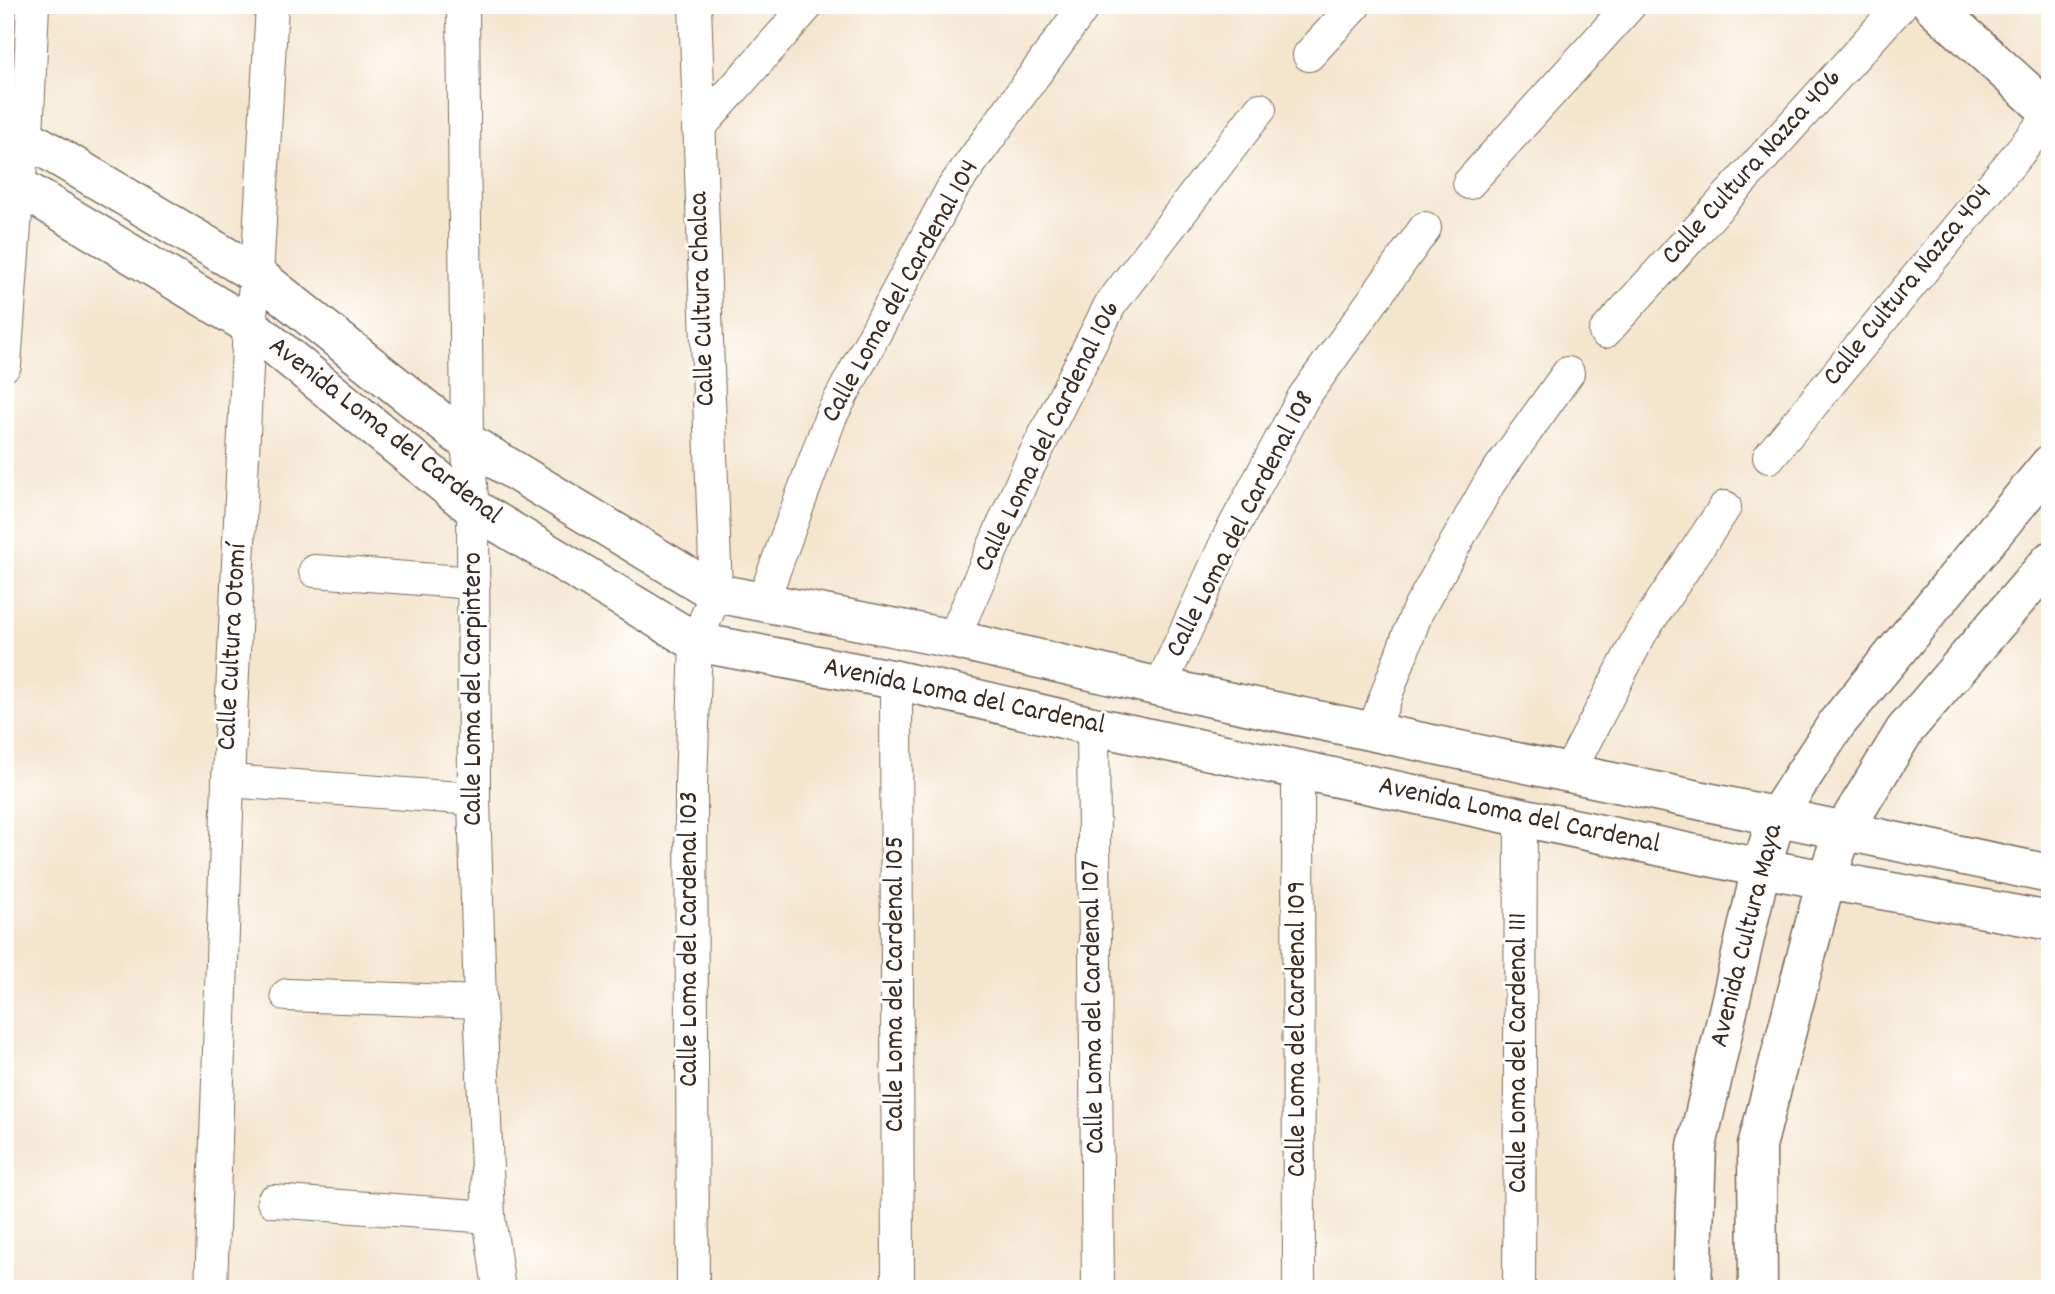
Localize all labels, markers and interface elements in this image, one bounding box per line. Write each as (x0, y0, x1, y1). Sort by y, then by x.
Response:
street label: Calle Cultura Nazca 406 (1654, 61, 1852, 275)
street label: Calle Loma del Cardenal 104 (813, 153, 991, 431)
street label: Calle Cultura Nazca 404 (1815, 176, 2003, 396)
street label: Calle Cultura Chalca (680, 190, 728, 407)
street label: Calle Loma del Cardenal 106 (966, 295, 1132, 579)
street label: Avenida Loma del Cardenal (259, 328, 510, 536)
street label: Calle Loma del Cardenal 108 (1157, 385, 1327, 665)
street label: Calle Cultura Otomí (209, 541, 259, 751)
street label: Calle Loma del Carpintero (455, 552, 495, 826)
street label: Avenida Loma del Cardenal (820, 649, 1109, 747)
street label: Avenida Loma del Cardenal (1375, 768, 1664, 866)
street label: Calle Loma del Cardenal 103 (671, 791, 711, 1087)
street label: Avenida Cultura Maya (1701, 819, 1795, 1052)
street label: Calle Loma del Cardenal 105 (877, 836, 917, 1132)
street label: Calle Loma del Cardenal 107 (1072, 860, 1118, 1154)
street label: Calle Loma del Cardenal 109 (1279, 881, 1319, 1177)
street label: Calle Loma del Cardenal 111 (1500, 913, 1540, 1193)

